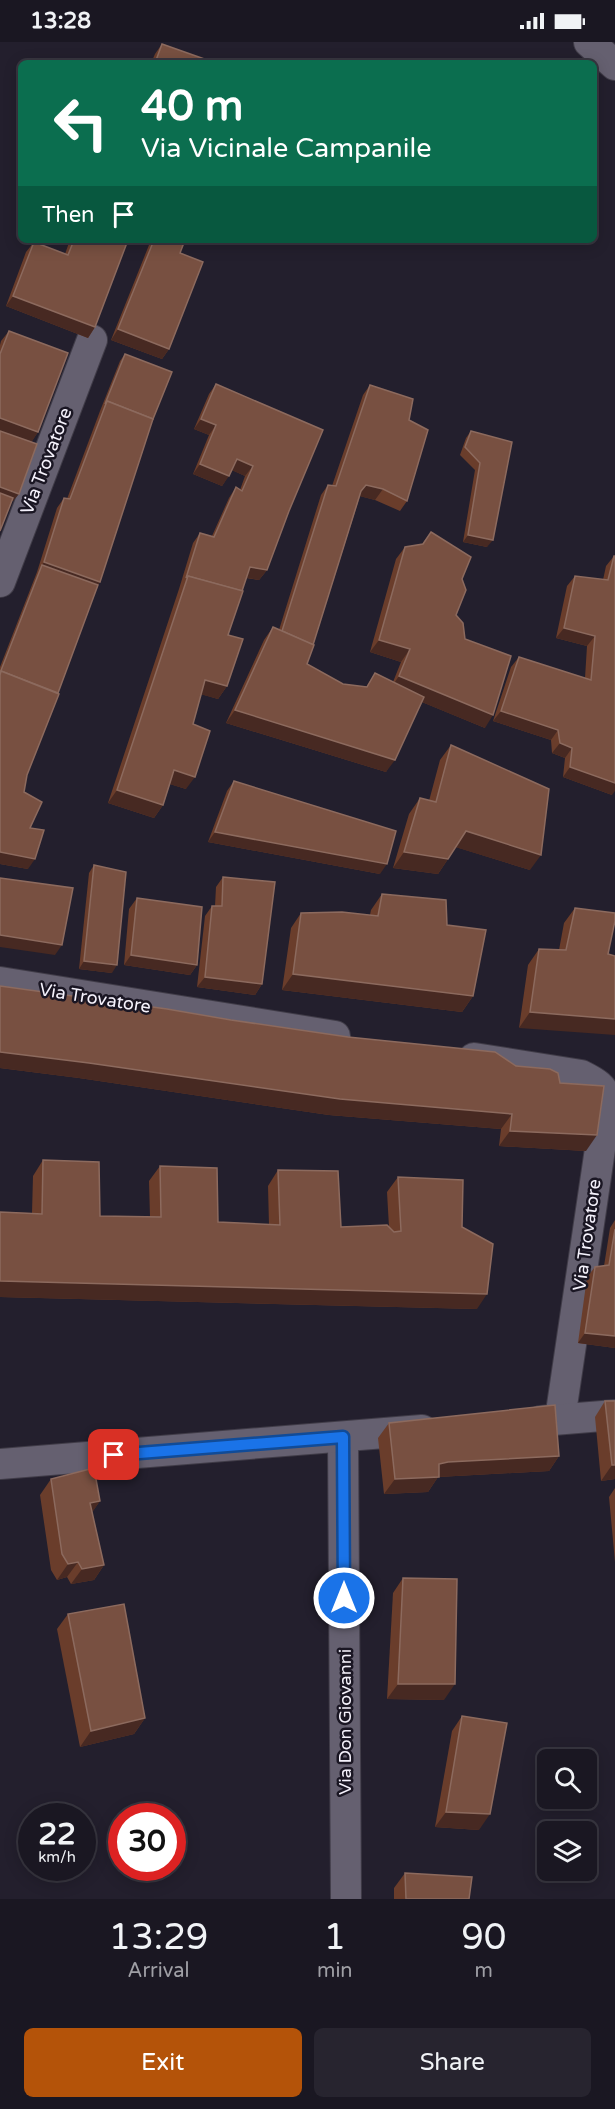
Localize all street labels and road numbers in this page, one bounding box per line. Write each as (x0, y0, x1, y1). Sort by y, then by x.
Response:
street label: Via Trovatore (16, 404, 76, 518)
street label: Via Trovatore (38, 978, 152, 1018)
street label: Via Trovatore (568, 1178, 606, 1292)
street label: Via Don Giovanni (334, 1649, 356, 1795)

